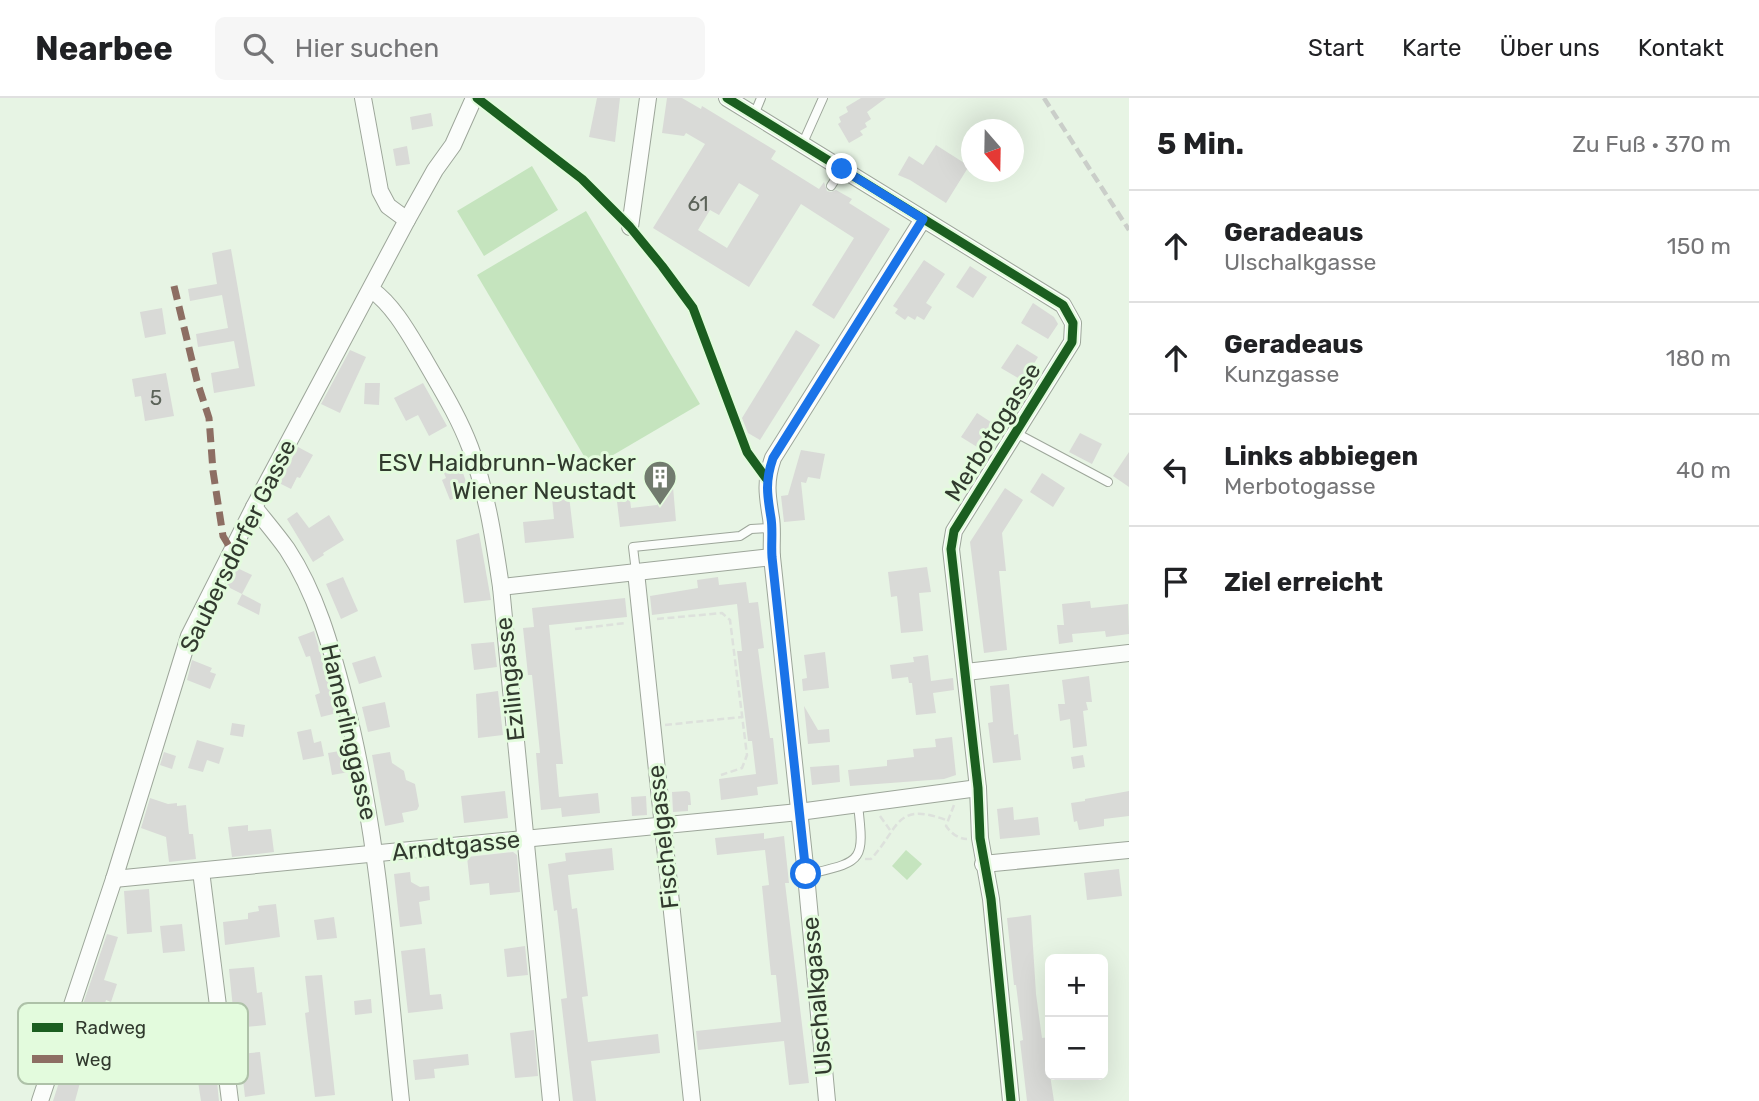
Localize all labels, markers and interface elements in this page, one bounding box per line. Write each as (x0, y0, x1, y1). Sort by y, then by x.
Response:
search box (215, 17, 705, 80)
text: Nearbee (35, 29, 173, 68)
icon: search (239, 29, 277, 67)
text: Hier suchen (295, 33, 439, 64)
text: Start (1308, 34, 1364, 62)
text: Karte (1402, 34, 1462, 62)
text: Über uns (1500, 34, 1600, 62)
text: Kontakt (1638, 34, 1724, 62)
north arrow (961, 119, 1024, 182)
text: 5 Min. (1157, 126, 1244, 162)
text: Zu Fuß · 370 m (1572, 130, 1731, 158)
route end (826, 153, 857, 184)
house number: 61 (687, 191, 709, 216)
text: Geradeaus (1224, 217, 1363, 248)
icon: ahead (1157, 227, 1195, 265)
text: 150 m (1667, 232, 1731, 260)
text: Ulschalkgasse (1224, 248, 1377, 276)
text: Geradeaus (1224, 329, 1363, 360)
icon: ahead (1157, 339, 1195, 377)
text: 180 m (1666, 344, 1731, 372)
street label: Merbotogasse (939, 357, 1047, 507)
text: Kunzgasse (1224, 360, 1339, 388)
house number: 5 (150, 385, 162, 410)
street label: Saubersdorfer Gasse (174, 435, 302, 657)
text: Links abbiegen (1224, 441, 1418, 472)
place label: ESV Haidbrunn-Wacker Wiener Neustadt (378, 449, 636, 505)
icon: left (1157, 451, 1195, 489)
text: 40 m (1676, 456, 1731, 484)
building icon: ESV Haidbrunn-Wacker Wiener Neustadt (641, 458, 679, 507)
text: Merbotogasse (1224, 472, 1376, 500)
icon: arrive (1157, 563, 1195, 601)
text: Ziel erreicht (1224, 567, 1383, 598)
street label: Ezilingasse (490, 616, 530, 742)
street label: Hamerlinggasse (315, 641, 383, 823)
street label: Fischelgasse (642, 764, 684, 910)
street label: Arndtgasse (390, 825, 522, 867)
route start (790, 858, 821, 889)
street label: Ulschalkgasse (796, 916, 838, 1076)
map controls (1045, 954, 1108, 1080)
button: + (1045, 954, 1108, 1017)
legend (18, 1003, 248, 1084)
text: Radweg (75, 1016, 146, 1039)
button: − (1045, 1017, 1108, 1080)
text: Weg (75, 1048, 112, 1071)

